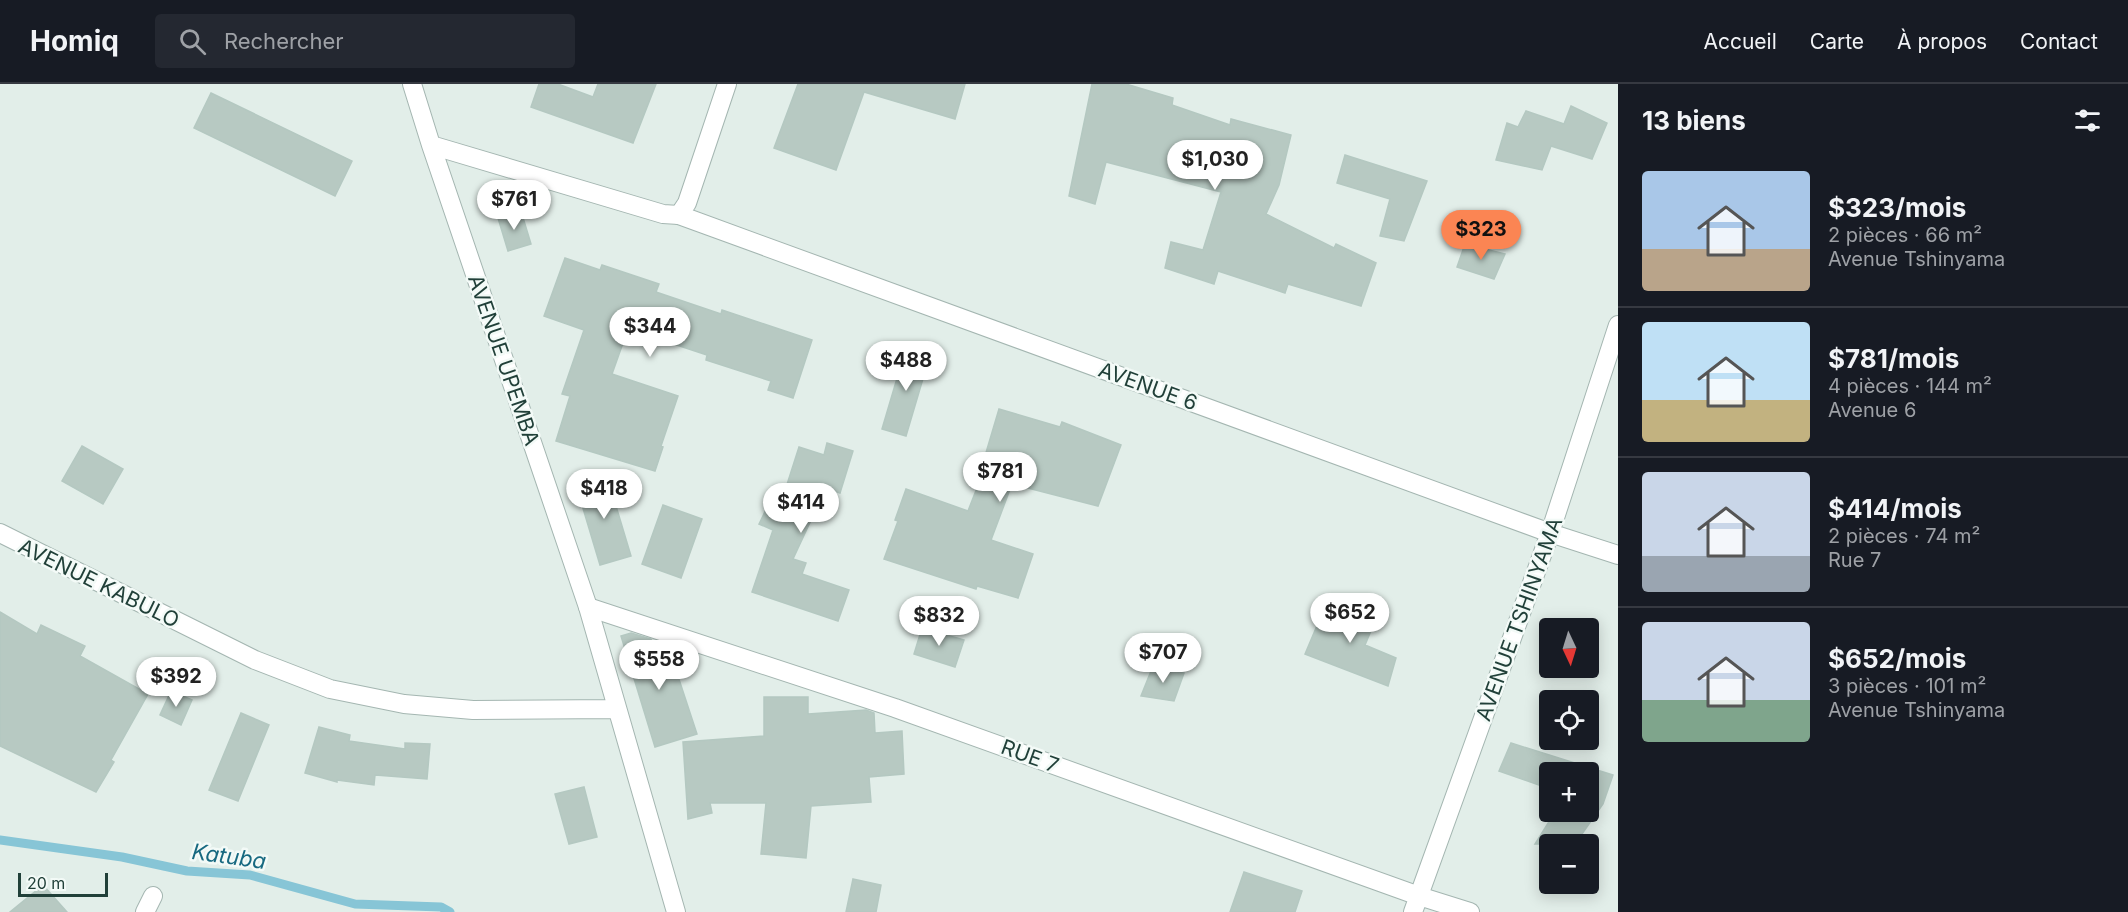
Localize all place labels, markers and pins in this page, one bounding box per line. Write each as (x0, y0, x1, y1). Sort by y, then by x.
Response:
pin: $1,030 (1166, 140, 1264, 191)
pin: $761 (478, 180, 550, 231)
pin: $323 (1445, 210, 1517, 261)
pin: $344 (614, 307, 686, 358)
pin: $488 (870, 341, 942, 392)
pin: $781 (964, 452, 1036, 503)
pin: $418 (568, 469, 640, 520)
pin: $414 (765, 483, 837, 534)
pin: $652 (1314, 593, 1386, 644)
pin: $832 (903, 596, 975, 647)
pin: $707 (1127, 633, 1199, 684)
pin: $558 (623, 640, 695, 691)
pin: $392 (140, 657, 212, 708)

